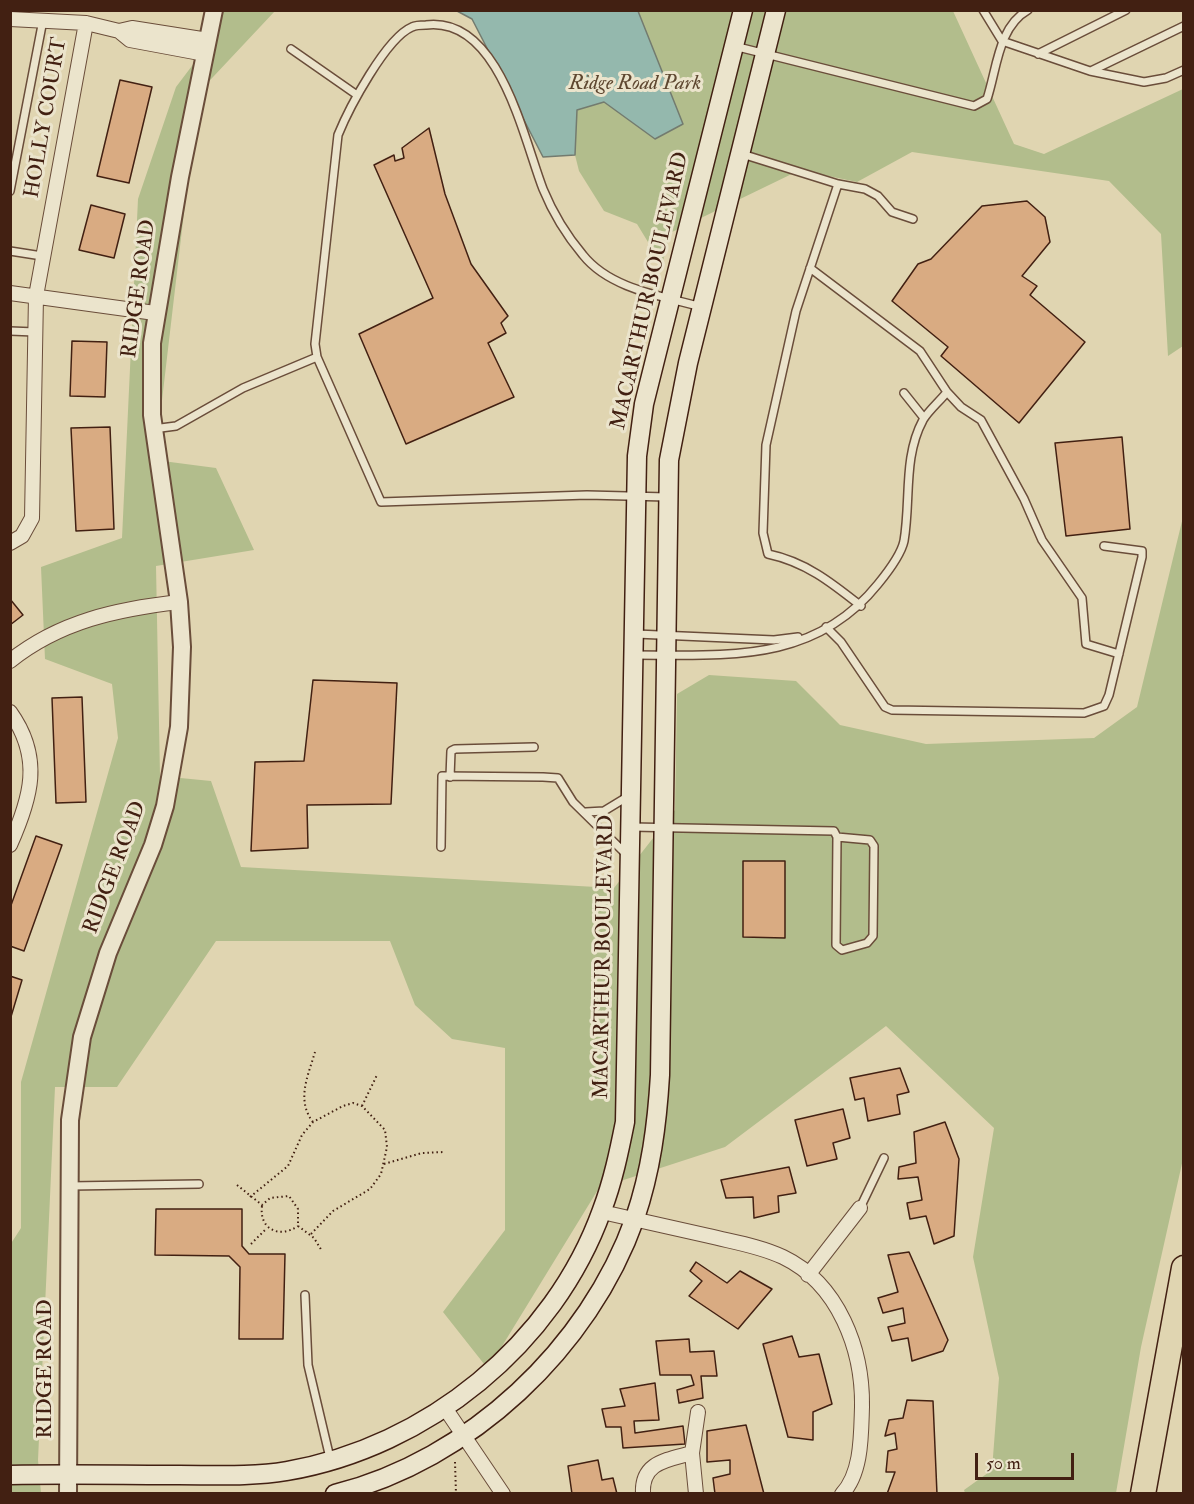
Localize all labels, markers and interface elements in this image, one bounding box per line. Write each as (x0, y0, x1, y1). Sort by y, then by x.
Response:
street label: HOLLY COURT (20, 36, 74, 200)
park label: Ridge Road Park (569, 71, 701, 97)
street label: MACARTHUR BOULEVARD (607, 150, 695, 432)
street label: RIDGE ROAD (118, 218, 162, 360)
street label: RIDGE ROAD (79, 798, 153, 938)
street label: MACARTHUR BOULEVARD (590, 815, 620, 1099)
street label: RIDGE ROAD (33, 1299, 59, 1439)
scale bar (978, 1441, 1077, 1479)
text: 50 m (986, 1452, 1021, 1475)

